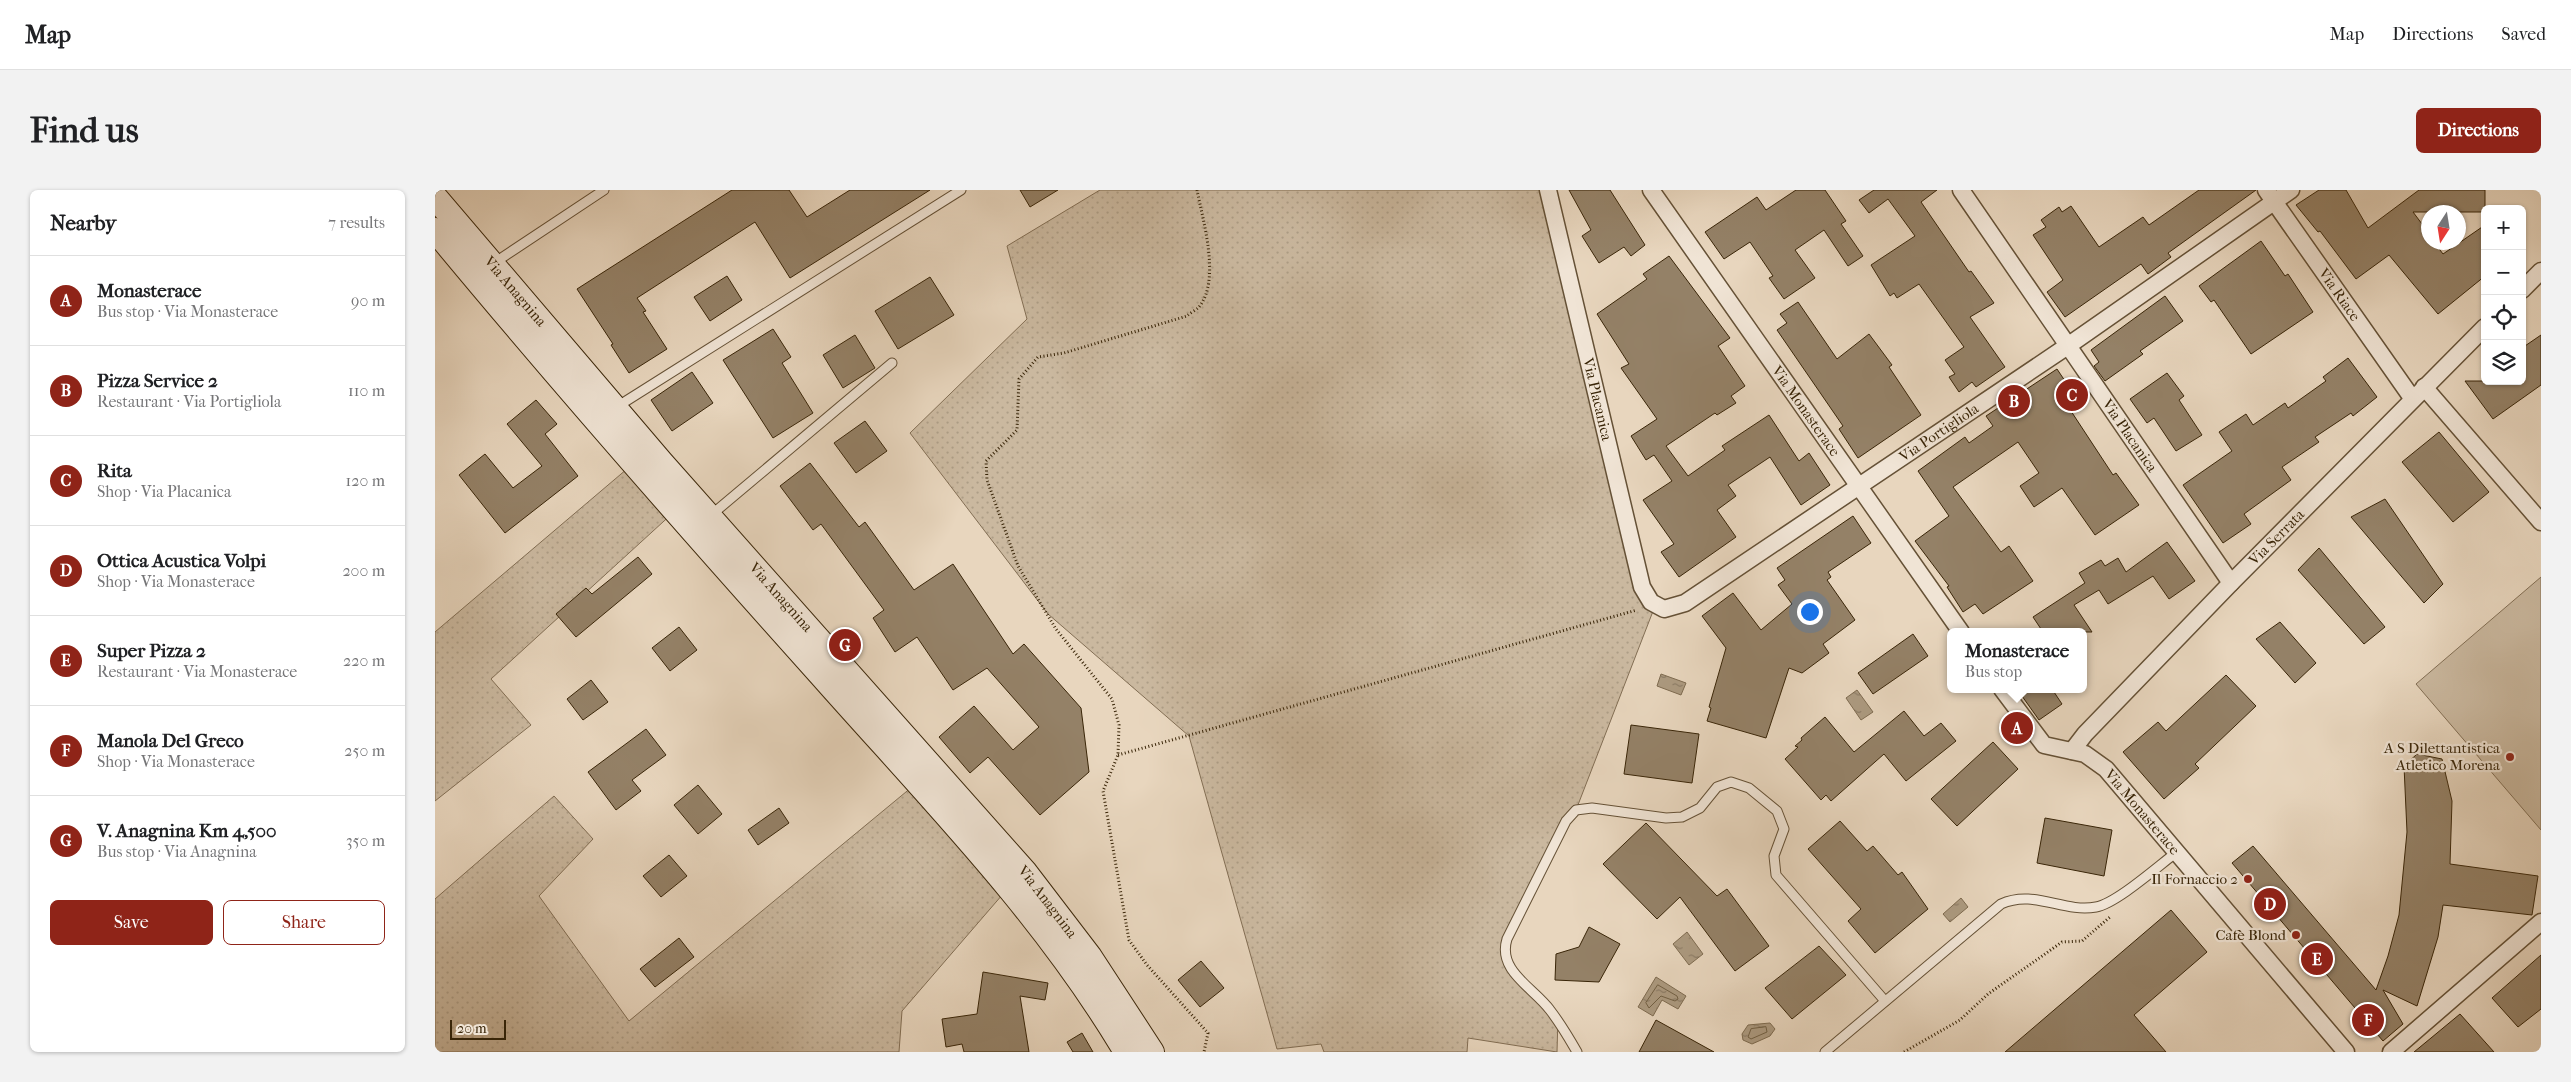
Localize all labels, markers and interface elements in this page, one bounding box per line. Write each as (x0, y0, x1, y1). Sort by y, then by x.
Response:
text: Map (25, 21, 71, 49)
text: Map (2330, 24, 2364, 45)
text: Directions (2392, 24, 2473, 45)
text: Saved (2501, 24, 2546, 45)
button: Directions (2416, 108, 2541, 153)
text: Find us (30, 110, 139, 151)
north arrow (2421, 205, 2466, 250)
map controls (2481, 205, 2526, 385)
button: + (2481, 205, 2526, 250)
text: Nearby (50, 211, 116, 235)
text: 7 results (328, 213, 385, 232)
button: − (2481, 250, 2526, 295)
street label: Via Anagnina (480, 252, 551, 331)
street label: Via Riace (2314, 264, 2365, 325)
text: Monasterace (97, 280, 201, 302)
text: A (61, 291, 71, 310)
text: 90 m (351, 291, 385, 310)
button: locate (2481, 295, 2526, 340)
text: Bus stop · Via Monasterace (97, 302, 278, 321)
button: layers (2481, 340, 2526, 385)
street label: Via Placanica (1579, 355, 1616, 444)
street label: Via Monasterace (1767, 361, 1844, 460)
text: Pizza Service 2 (97, 370, 218, 392)
pin: C (2056, 376, 2088, 414)
text: B (61, 381, 71, 400)
text: 110 m (348, 381, 385, 400)
pin: B (1998, 382, 2030, 420)
text: Restaurant · Via Portigliola (97, 392, 281, 411)
street label: Via Placanica (2098, 395, 2162, 476)
street label: Via Portigliola (1895, 399, 1983, 466)
text: Rita (97, 460, 132, 482)
text: C (61, 471, 71, 490)
text: 120 m (346, 471, 385, 490)
text: Shop · Via Placanica (97, 482, 231, 501)
street label: Via Serrata (2244, 505, 2309, 570)
text: Ottica Acustica Volpi (97, 550, 266, 572)
street label: Via Anagnina (745, 558, 817, 636)
text: D (60, 561, 72, 580)
text: 200 m (342, 561, 385, 580)
text: Shop · Via Monasterace (97, 572, 255, 591)
your location (1797, 599, 1823, 625)
pin: G (829, 626, 861, 664)
popup (1947, 628, 2087, 693)
text: Super Pizza 2 (97, 640, 206, 662)
text: Monasterace (1965, 640, 2069, 662)
text: E (61, 651, 71, 670)
text: 220 m (343, 651, 385, 670)
text: Restaurant · Via Monasterace (97, 662, 297, 681)
text: Bus stop (1965, 662, 2022, 681)
pin: A (2001, 709, 2033, 747)
text: Manola Del Greco (97, 730, 244, 752)
place label: A S Dilettantistica Atletico Morena (2383, 739, 2501, 774)
text: F (62, 741, 70, 760)
text: 250 m (344, 741, 385, 760)
marker: A S Dilettantistica Atletico Morena (2504, 751, 2516, 763)
text: Shop · Via Monasterace (97, 752, 255, 771)
street label: Via Monasterace (2100, 765, 2184, 859)
text: V. Anagnina Km 4,500 (97, 820, 276, 842)
text: G (60, 831, 72, 850)
text: 350 m (346, 831, 385, 850)
text: Bus stop · Via Anagnina (97, 842, 257, 861)
street label: Via Anagnina (1014, 861, 1082, 942)
place label: Il Fornaccio 2 (2151, 870, 2238, 888)
marker: Il Fornaccio 2 (2242, 873, 2254, 885)
pin: D (2254, 885, 2286, 923)
button: Save (50, 900, 213, 945)
button: Share (223, 900, 385, 945)
place label: Cafè Blond (2215, 926, 2287, 944)
marker: Cafè Blond (2290, 929, 2302, 941)
pin: E (2301, 940, 2333, 978)
pin: F (2352, 1001, 2384, 1039)
scale bar (450, 1017, 506, 1040)
text: 20 m (457, 1020, 487, 1037)

